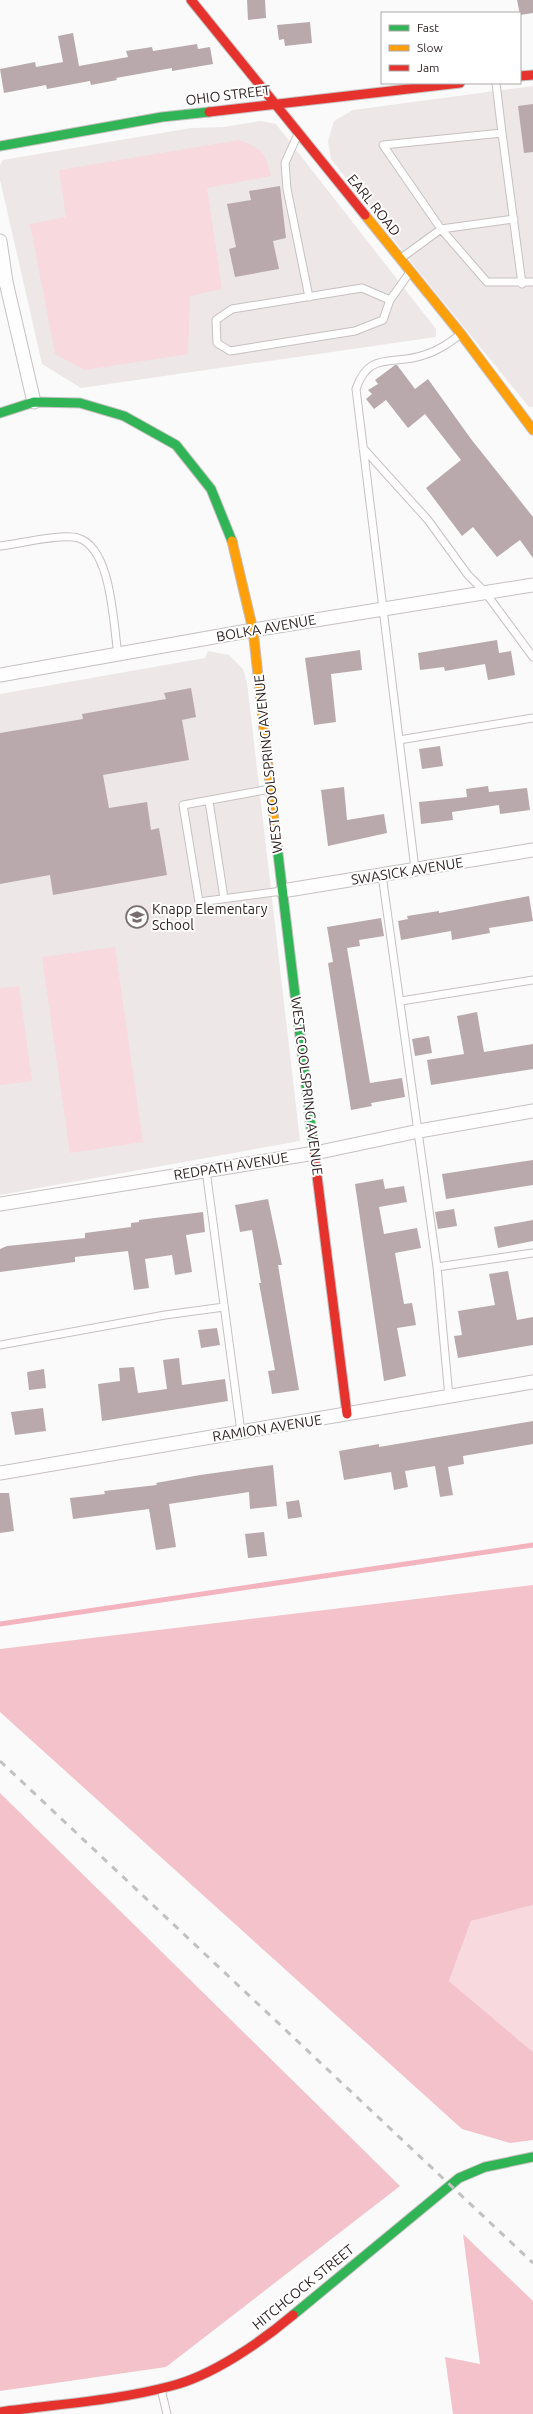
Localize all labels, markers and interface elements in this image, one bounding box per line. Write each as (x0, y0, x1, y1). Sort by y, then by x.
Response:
legend (381, 12, 521, 84)
text: Fast (417, 21, 439, 34)
text: Slow (417, 41, 443, 54)
text: Jam (417, 61, 439, 74)
street label: OHIO STREET (185, 82, 272, 108)
street label: EARL ROAD (344, 171, 404, 239)
street label: BOLKA AVENUE (215, 611, 317, 645)
street label: WEST COOLSPRING AVENUE (251, 674, 285, 854)
street label: SWASICK AVENUE (350, 854, 464, 888)
place label: Knapp Elementary School (152, 901, 268, 933)
school or university icon: Knapp Elementary School (124, 904, 150, 930)
street label: WEST COOLSPRING AVENUE (288, 996, 326, 1176)
street label: REDPATH AVENUE (173, 1149, 290, 1183)
street label: RAMION AVENUE (211, 1411, 323, 1445)
street label: HITCHCOCK STREET (249, 2241, 357, 2333)

